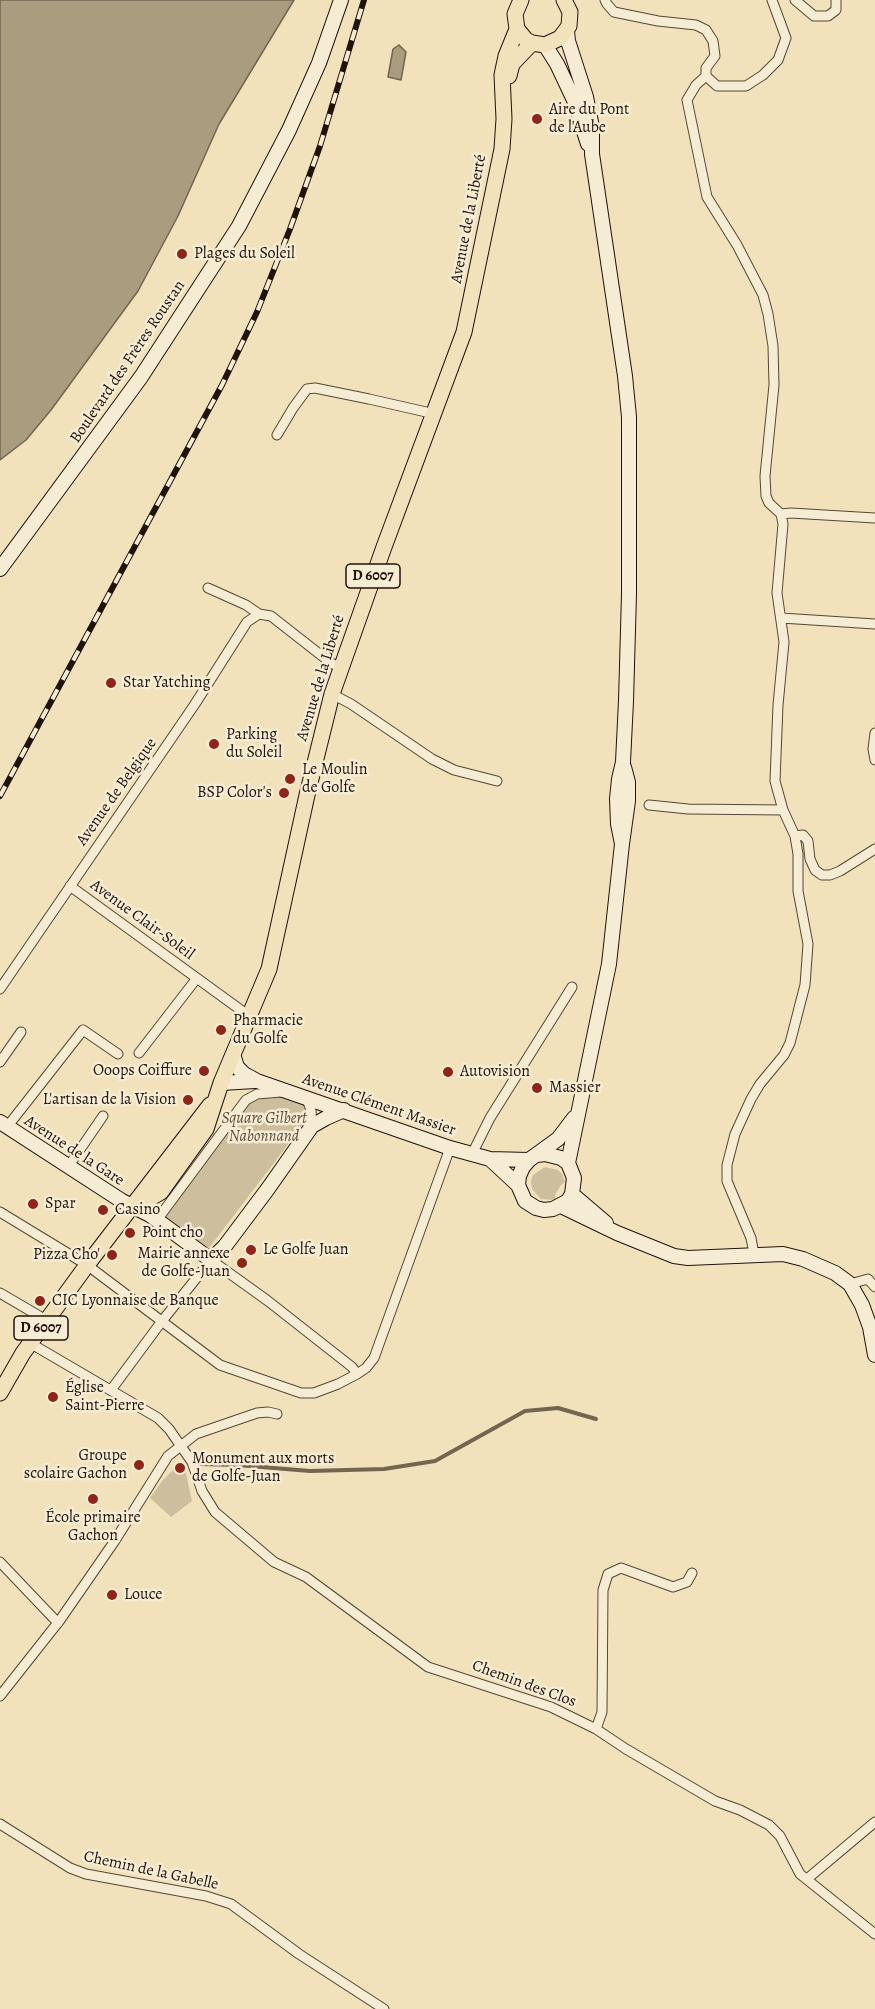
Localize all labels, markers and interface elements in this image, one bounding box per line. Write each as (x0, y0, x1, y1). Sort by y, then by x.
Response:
place label: Aire du Pont de l'Aube (549, 100, 629, 138)
marker: Aire du Pont de l'Aube (530, 112, 544, 126)
street label: Avenue de la Liberté (447, 153, 491, 285)
place label: Plages du Soleil (194, 244, 295, 264)
marker: Plages du Soleil (175, 247, 189, 261)
street label: Boulevard des Frères Roustan (66, 277, 190, 447)
road number: D 6007 (346, 564, 400, 588)
street label: Avenue de la Liberté (293, 613, 349, 743)
place label: Star Yatching (123, 673, 211, 693)
marker: Star Yatching (104, 676, 118, 690)
place label: Parking du Soleil (226, 725, 282, 763)
street label: Avenue de Belgique (73, 735, 161, 849)
marker: Parking du Soleil (207, 737, 221, 751)
place label: Le Moulin de Golfe (302, 760, 367, 798)
marker: Le Moulin de Golfe (283, 772, 297, 786)
place label: BSP Color's (197, 783, 272, 803)
marker: BSP Color's (277, 786, 291, 800)
street label: Avenue Clair-Soleil (86, 876, 198, 964)
place label: Pharmacie du Golfe (233, 1011, 303, 1049)
marker: Pharmacie du Golfe (214, 1023, 228, 1037)
place label: Ooops Coiffure (93, 1061, 192, 1081)
place label: Autovision (460, 1062, 530, 1082)
marker: Ooops Coiffure (197, 1064, 211, 1078)
marker: Autovision (441, 1065, 455, 1079)
street label: Avenue Clément Massier (300, 1070, 458, 1140)
place label: Massier (549, 1078, 601, 1098)
marker: Massier (530, 1081, 544, 1095)
place label: L'artisan de la Vision (43, 1090, 176, 1110)
marker: L'artisan de la Vision (181, 1093, 195, 1107)
park label: Square Gilbert Nabonnand (221, 1109, 307, 1147)
street label: Avenue de la Gare (20, 1112, 128, 1190)
place label: Spar (45, 1194, 76, 1214)
marker: Spar (26, 1197, 40, 1211)
place label: Casino (115, 1200, 160, 1220)
marker: Casino (96, 1203, 110, 1217)
place label: Point cho (142, 1223, 203, 1243)
marker: Point cho (123, 1226, 137, 1240)
place label: Le Golfe Juan (263, 1240, 349, 1260)
marker: Le Golfe Juan (244, 1243, 258, 1257)
place label: Mairie annexe de Golfe-Juan (137, 1244, 230, 1282)
place label: Pizza Cho' (33, 1245, 100, 1265)
marker: Pizza Cho' (105, 1248, 119, 1262)
marker: Mairie annexe de Golfe-Juan (235, 1256, 249, 1270)
place label: CIC Lyonnaise de Banque (52, 1291, 219, 1311)
marker: CIC Lyonnaise de Banque (33, 1294, 47, 1308)
road number: D 6007 (14, 1316, 68, 1340)
place label: Église Saint-Pierre (65, 1378, 144, 1416)
marker: Église Saint-Pierre (46, 1390, 60, 1404)
place label: Groupe scolaire Gachon (24, 1446, 127, 1484)
place label: Monument aux morts de Golfe-Juan (192, 1449, 334, 1487)
marker: Groupe scolaire Gachon (132, 1458, 146, 1472)
marker: Monument aux morts de Golfe-Juan (173, 1461, 187, 1475)
marker: École primaire Gachon (86, 1492, 100, 1506)
place label: École primaire Gachon (45, 1508, 141, 1546)
place label: Louce (124, 1585, 162, 1605)
marker: Louce (105, 1588, 119, 1602)
street label: Chemin des Clos (469, 1656, 579, 1712)
street label: Chemin de la Gabelle (82, 1847, 220, 1895)

